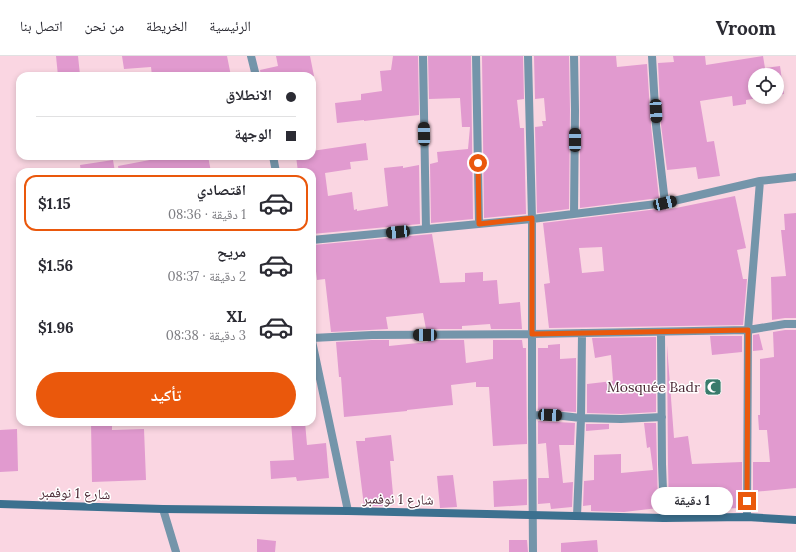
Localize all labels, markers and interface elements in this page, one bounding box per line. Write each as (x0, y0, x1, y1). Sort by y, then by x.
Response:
text: Vroom (716, 16, 776, 40)
text: اتصل بنا (20, 17, 62, 35)
text: من نحن (84, 17, 124, 35)
text: الخريطة (146, 17, 187, 35)
text: الرئيسية (209, 17, 251, 35)
map controls (748, 68, 784, 104)
button: locate (748, 68, 784, 104)
text: الانطلاق (226, 85, 272, 104)
car (649, 99, 663, 123)
car (418, 122, 430, 146)
text: الوجهة (234, 124, 272, 143)
car (569, 128, 581, 152)
route start (469, 154, 487, 172)
text: اقتصادي (197, 180, 246, 199)
icon: car (258, 185, 294, 221)
text: $1.15 (38, 194, 71, 213)
car (652, 194, 678, 212)
text: 1 دقيقة · 08:36 (168, 206, 246, 223)
car (385, 225, 411, 239)
text: مريح (217, 242, 246, 261)
icon: car (258, 247, 294, 283)
text: $1.56 (38, 256, 73, 275)
text: 2 دقيقة · 08:37 (168, 268, 246, 285)
text: XL (226, 307, 246, 326)
icon: car (258, 309, 294, 345)
text: $1.96 (38, 318, 74, 337)
text: 3 دقيقة · 08:38 (166, 327, 246, 344)
car (413, 329, 437, 341)
button: تأكيد (36, 372, 296, 418)
mosque icon: Mosquée Badr (703, 377, 723, 397)
place label: Mosquée Badr (607, 378, 700, 396)
car (538, 408, 562, 422)
street label: شارع 1 نوفمبر (38, 483, 111, 504)
callout: 1 دقيقة (651, 487, 733, 515)
street label: شارع 1 نوفمبر (361, 489, 434, 510)
text: 1 دقيقة (674, 492, 710, 509)
route end (738, 492, 756, 510)

